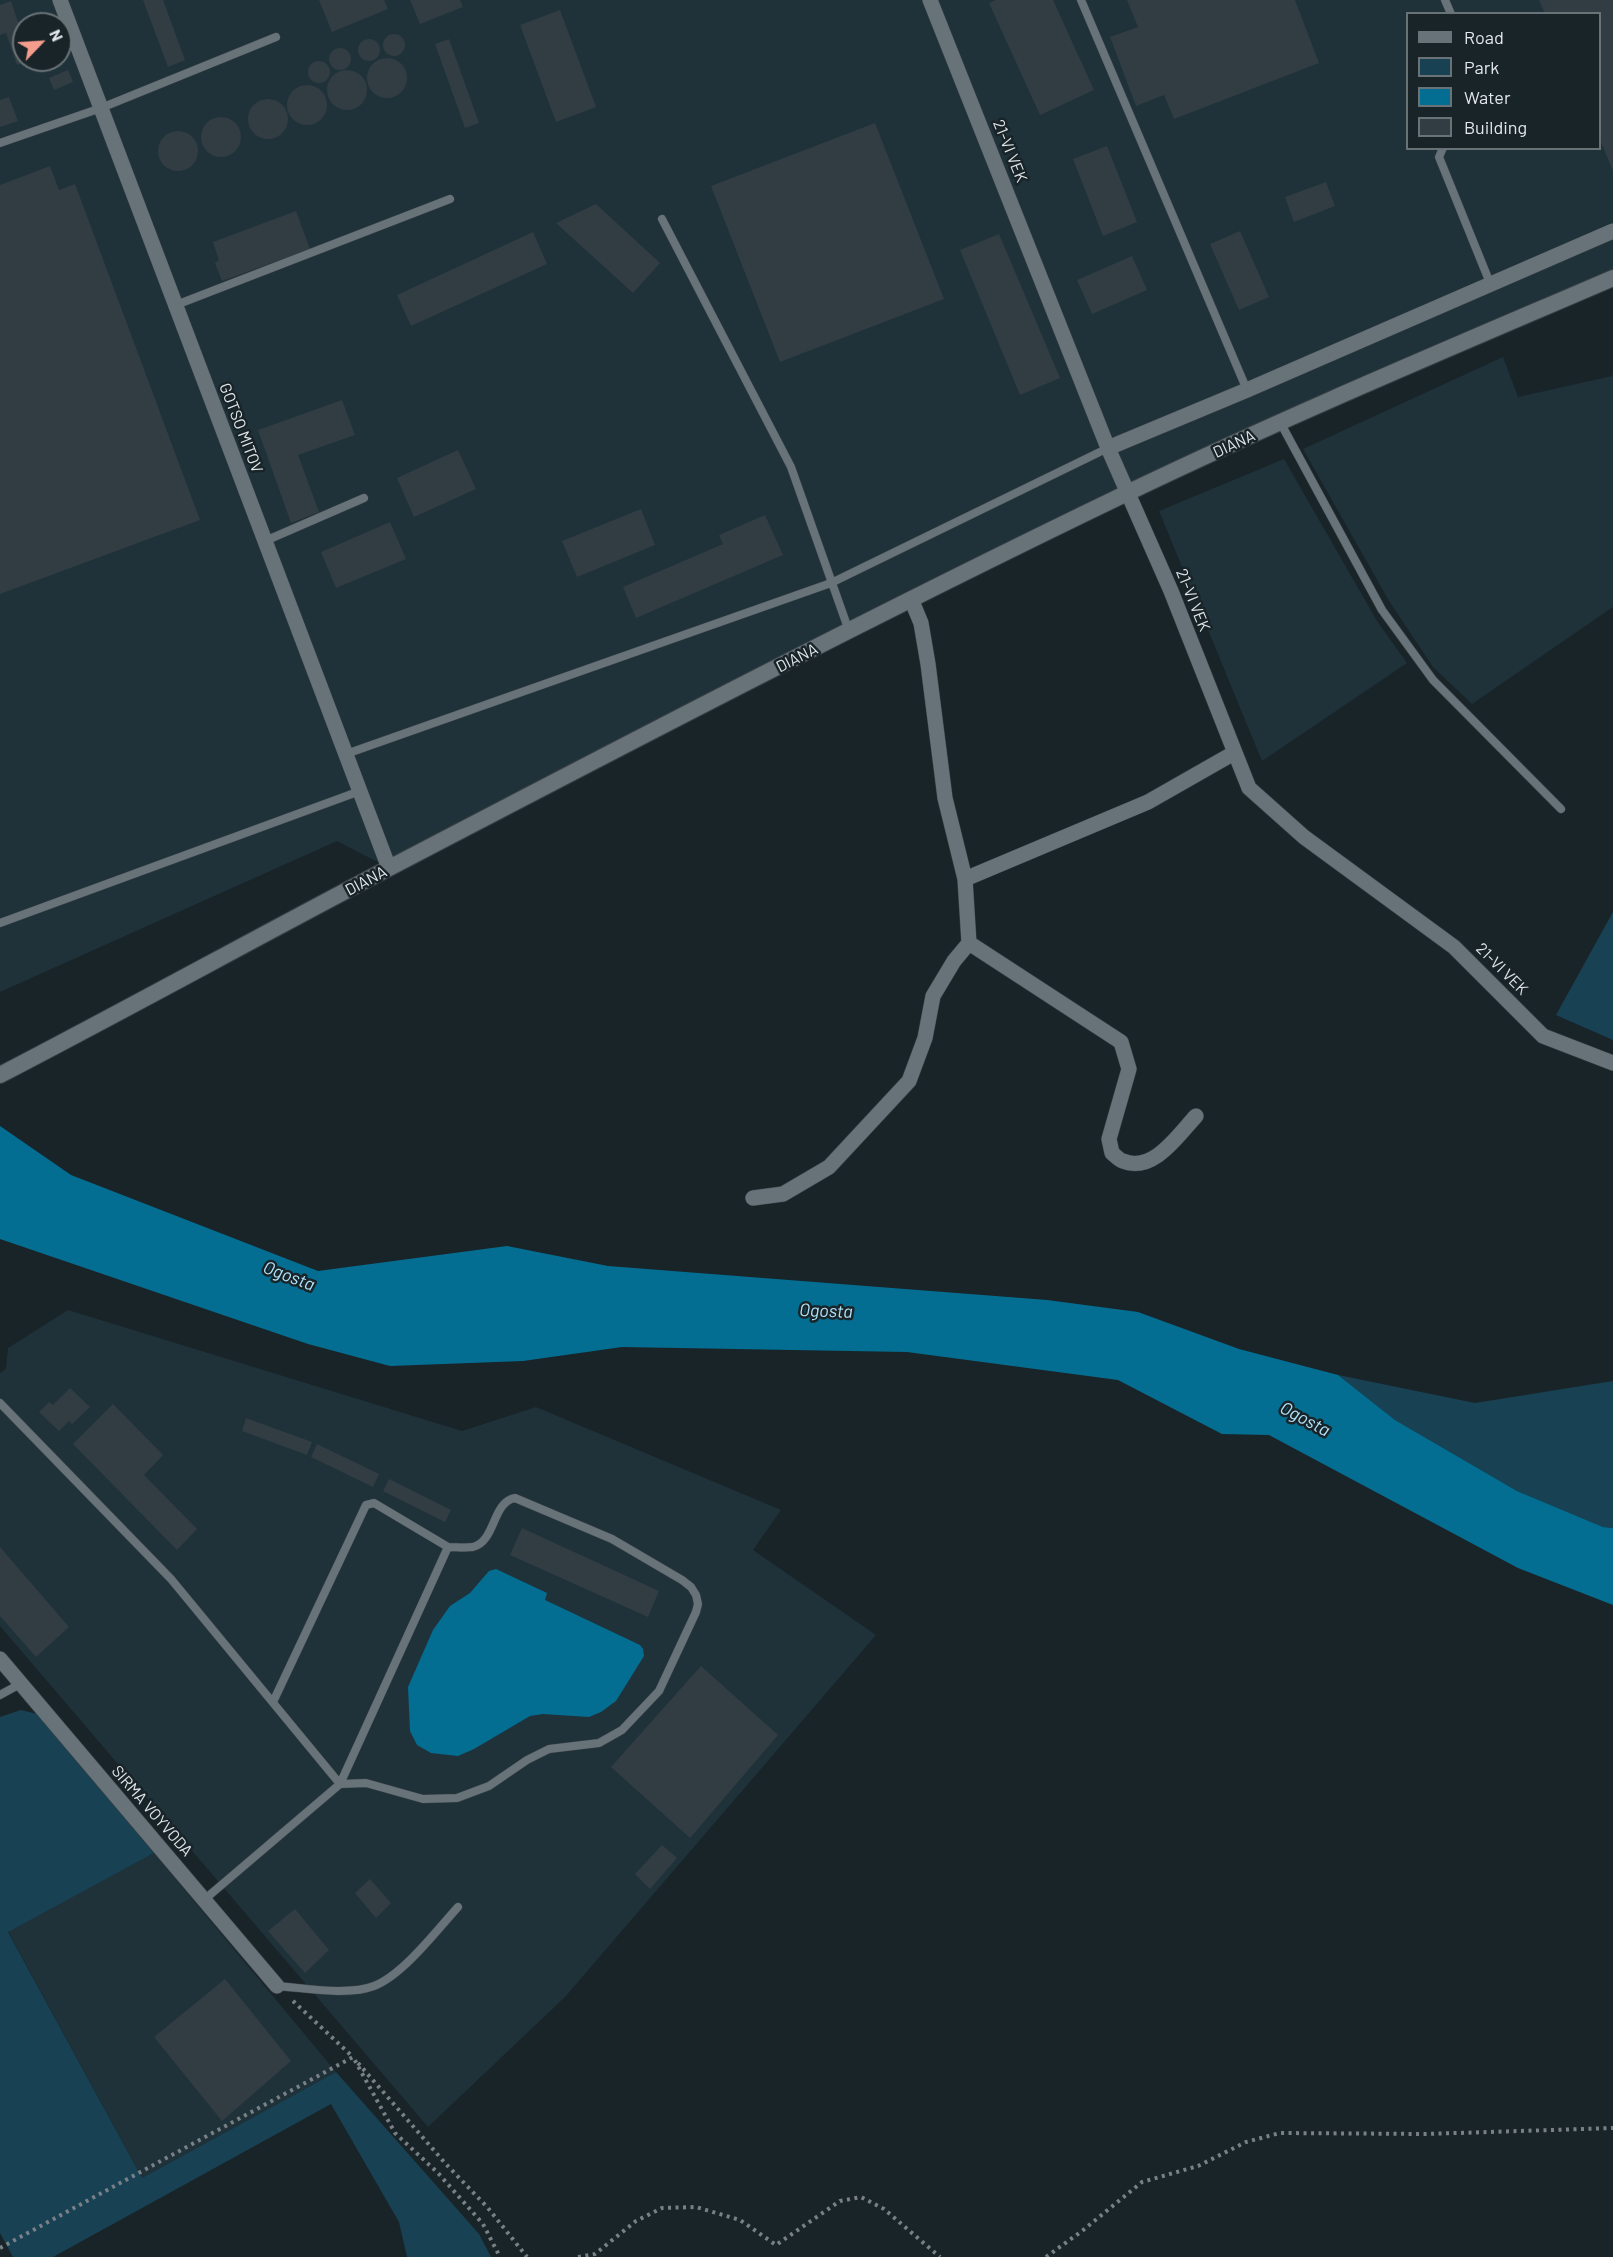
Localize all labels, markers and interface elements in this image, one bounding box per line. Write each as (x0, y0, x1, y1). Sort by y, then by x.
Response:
north arrow (12, 12, 72, 72)
legend (1406, 12, 1601, 150)
text: N (46, 26, 68, 44)
text: Road (1464, 26, 1504, 48)
text: Park (1464, 56, 1499, 78)
text: Water (1464, 86, 1511, 108)
text: Building (1464, 116, 1527, 138)
street label: 21-VI VEK (989, 117, 1031, 185)
street label: GOTSO MITOV (215, 381, 267, 475)
street label: DIANA (1210, 426, 1258, 462)
street label: 21-VI VEK (1172, 566, 1214, 634)
street label: DIANA (773, 639, 821, 677)
street label: DIANA (342, 862, 390, 900)
street label: 21-VI VEK (1472, 939, 1532, 999)
water label: Ogosta (260, 1256, 318, 1296)
water label: Ogosta (799, 1299, 853, 1323)
water label: Ogosta (1276, 1397, 1334, 1441)
street label: SIRMA VOYVODA (107, 1762, 197, 1860)

